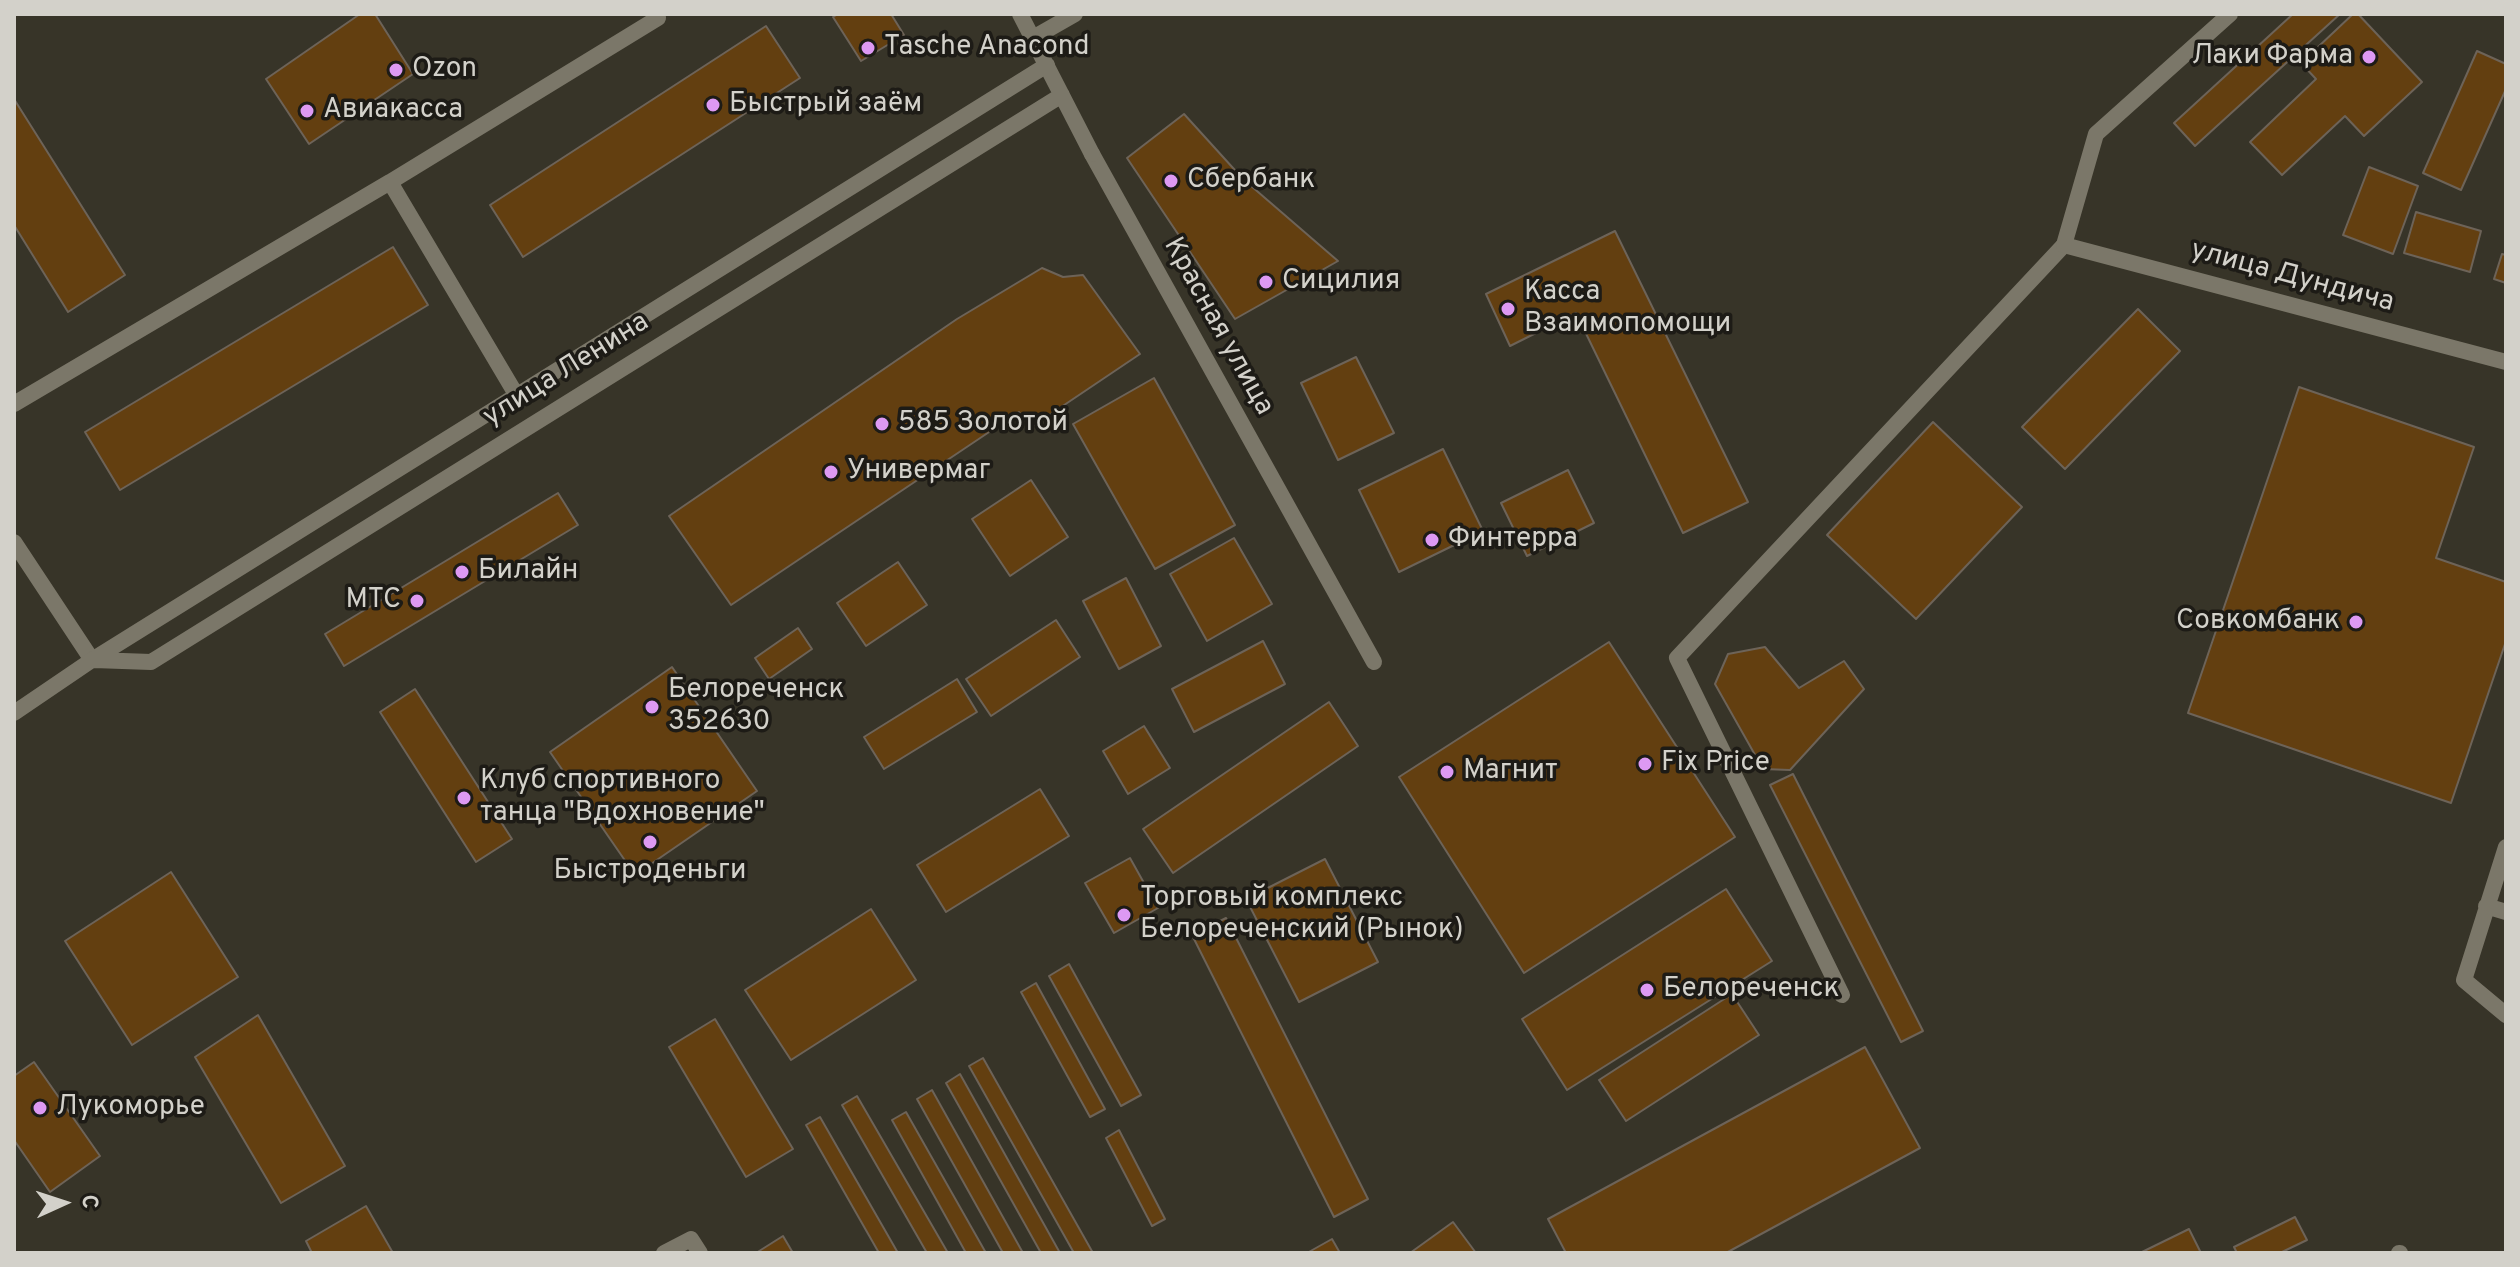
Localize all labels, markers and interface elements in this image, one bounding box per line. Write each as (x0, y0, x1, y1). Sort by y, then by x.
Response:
place label: Tasche Anacond (884, 31, 1090, 65)
marker: Tasche Anacond (859, 39, 877, 57)
place label: Лаки Фарма (2192, 40, 2353, 74)
marker: Лаки Фарма (2360, 48, 2378, 66)
place label: Ozon (412, 53, 477, 87)
marker: Ozon (387, 61, 405, 79)
place label: Быстрый заём (729, 88, 922, 122)
place label: Авиакасса (323, 94, 463, 128)
marker: Быстрый заём (704, 96, 722, 114)
marker: Авиакасса (298, 102, 316, 120)
place label: Сбербанк (1187, 164, 1315, 198)
marker: Сбербанк (1162, 172, 1180, 190)
street label: Красная улица (1154, 232, 1280, 422)
street label: улица Дундича (2187, 235, 2397, 321)
place label: Сицилия (1282, 265, 1400, 299)
marker: Сицилия (1257, 273, 1275, 291)
place label: Касса Взаимопомощи (1524, 276, 1731, 342)
marker: Касса Взаимопомощи (1499, 300, 1517, 318)
street label: улица Ленина (478, 307, 656, 435)
place label: 585 Золотой (898, 407, 1068, 441)
marker: 585 Золотой (873, 415, 891, 433)
place label: Универмаг (847, 455, 990, 489)
marker: Универмаг (822, 463, 840, 481)
place label: Финтерра (1448, 523, 1578, 557)
marker: Финтерра (1423, 531, 1441, 549)
place label: Билайн (478, 555, 578, 589)
marker: Билайн (453, 563, 471, 581)
place label: МТС (345, 584, 401, 618)
marker: МТС (408, 592, 426, 610)
place label: Совкомбанк (2176, 605, 2340, 639)
marker: Совкомбанк (2347, 613, 2365, 631)
place label: Белореченск 352630 (668, 674, 845, 740)
marker: Белореченск 352630 (643, 698, 661, 716)
place label: Fix Price (1661, 747, 1770, 781)
place label: Магнит (1463, 755, 1558, 789)
marker: Fix Price (1636, 755, 1654, 773)
marker: Магнит (1438, 763, 1456, 781)
place label: Клуб спортивного танца "Вдохновение" (480, 765, 765, 831)
marker: Клуб спортивного танца "Вдохновение" (455, 789, 473, 807)
marker: Быстроденьги (641, 833, 659, 851)
place label: Быстроденьги (554, 855, 746, 889)
place label: Торговый комплекс Белореченский (Рынок) (1140, 882, 1464, 948)
marker: Торговый комплекс Белореченский (Рынок) (1115, 906, 1133, 924)
place label: Белореченск (1663, 973, 1840, 1007)
marker: Белореченск (1638, 981, 1656, 999)
place label: Лукоморье (56, 1091, 205, 1125)
marker: Лукоморье (31, 1099, 49, 1117)
north arrow (24, 1163, 104, 1243)
text: С (75, 1194, 102, 1209)

